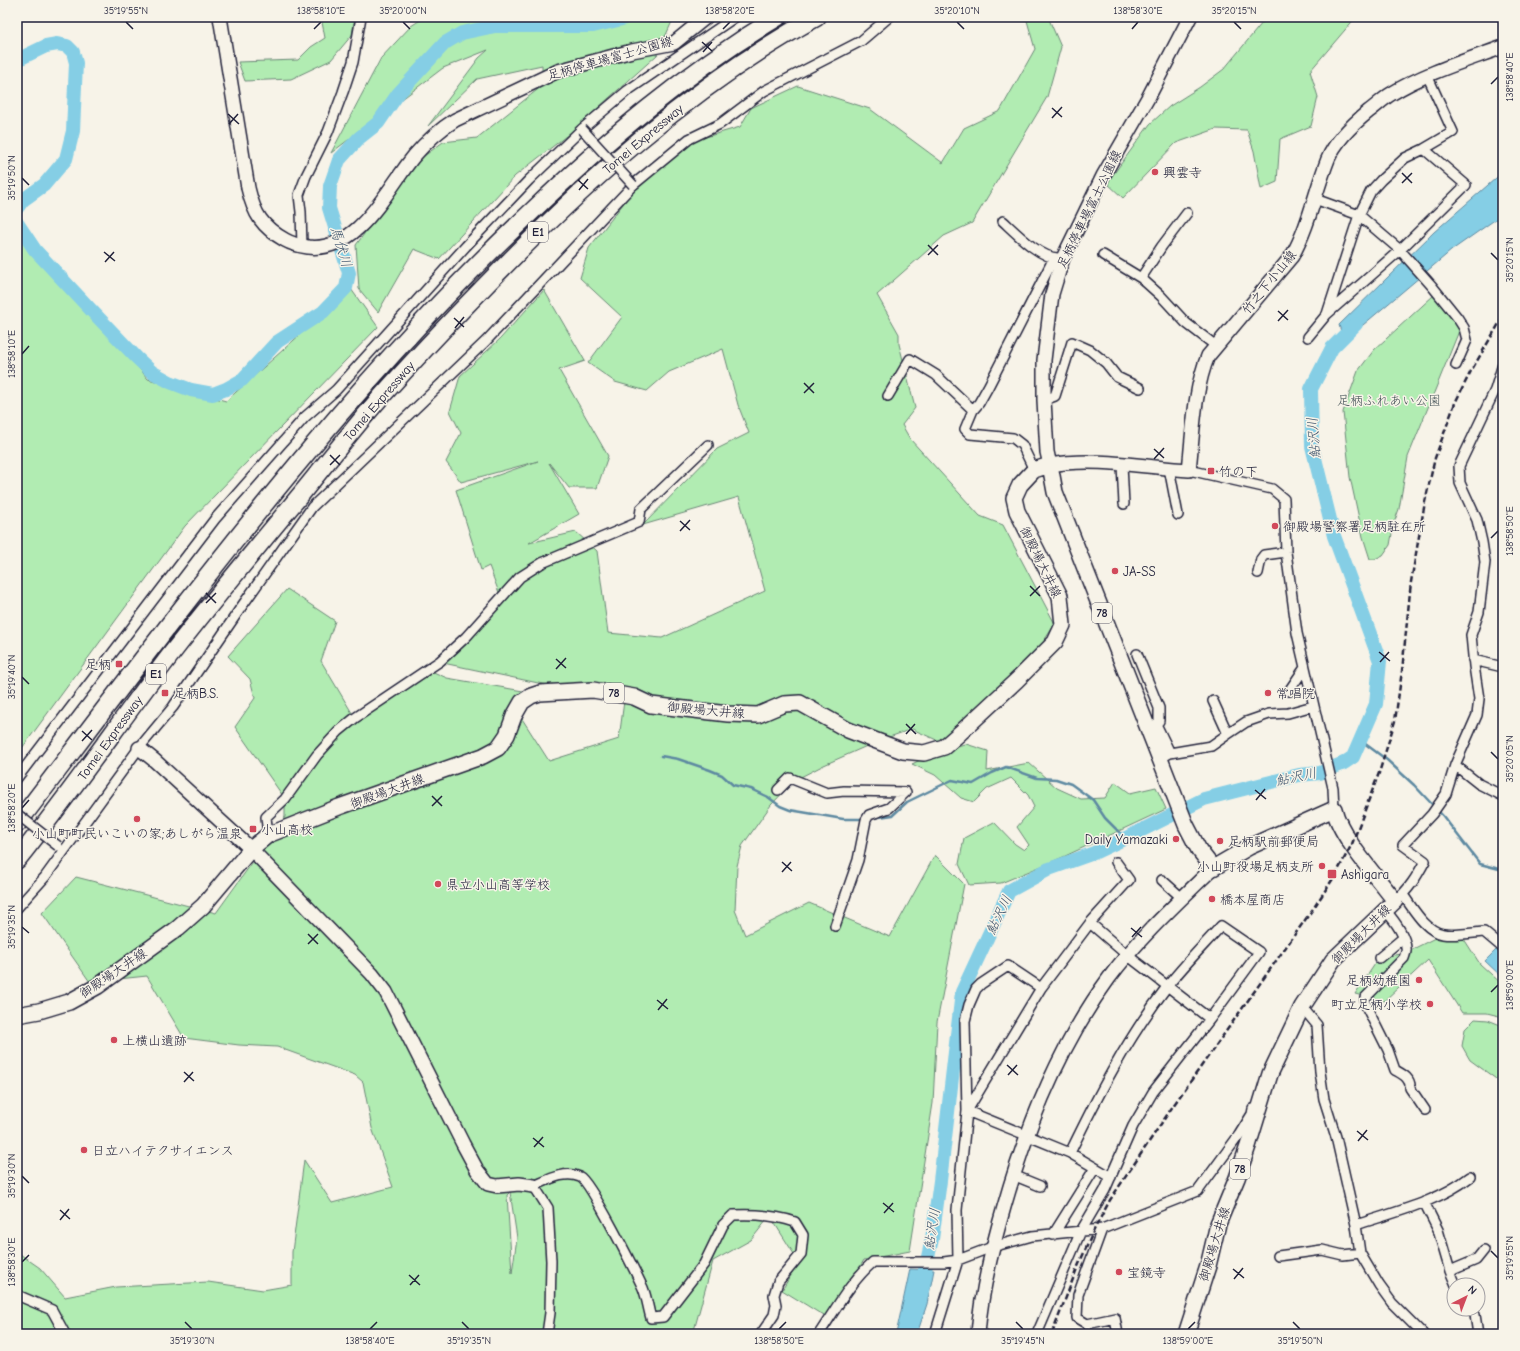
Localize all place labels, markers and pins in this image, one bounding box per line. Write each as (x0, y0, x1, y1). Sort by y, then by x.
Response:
place label: 興雲寺 (1163, 165, 1202, 180)
marker: 興雲寺 (1150, 167, 1160, 177)
place label: 竹の下 (1219, 464, 1258, 479)
marker: 竹の下 (1206, 466, 1216, 476)
place label: 御殿場警察署足柄駐在所 (1283, 519, 1426, 534)
marker: 御殿場警察署足柄駐在所 (1270, 521, 1280, 531)
place label: JA-SS (1123, 564, 1156, 579)
marker: JA-SS (1110, 566, 1120, 576)
place label: 足柄 (85, 657, 111, 672)
marker: 足柄 (114, 659, 124, 669)
place label: 足柄B.S. (173, 686, 218, 701)
place label: 常唱院 (1276, 686, 1315, 701)
marker: 足柄B.S. (160, 688, 170, 698)
marker: 常唱院 (1263, 688, 1273, 698)
marker: 小山町町民いこいの家;あしがら温泉 (132, 814, 142, 824)
place label: 小山高校 (261, 822, 313, 837)
marker: 小山高校 (248, 824, 258, 834)
place label: 小山町町民いこいの家;あしがら温泉 (32, 826, 242, 841)
place label: Daily Yamazaki (1085, 832, 1168, 847)
marker: Daily Yamazaki (1171, 834, 1181, 844)
place label: 足柄駅前郵便局 (1228, 834, 1319, 849)
marker: 足柄駅前郵便局 (1215, 836, 1225, 846)
place label: 小山町役場足柄支所 (1197, 859, 1314, 874)
marker: 小山町役場足柄支所 (1317, 861, 1327, 871)
place label: Ashigara (1341, 867, 1389, 882)
marker: Ashigara (1326, 868, 1338, 880)
place label: 県立小山高等学校 (446, 877, 550, 892)
marker: 県立小山高等学校 (433, 879, 443, 889)
place label: 橋本屋商店 (1220, 892, 1285, 907)
marker: 橋本屋商店 (1207, 894, 1217, 904)
place label: 足柄幼稚園 (1346, 973, 1411, 988)
marker: 足柄幼稚園 (1414, 975, 1424, 985)
place label: 町立足柄小学校 (1331, 997, 1422, 1012)
marker: 町立足柄小学校 (1425, 999, 1435, 1009)
place label: 上横山遺跡 (122, 1033, 187, 1048)
marker: 上横山遺跡 (109, 1035, 119, 1045)
place label: 日立ハイテクサイエンス (92, 1143, 234, 1158)
marker: 日立ハイテクサイエンス (79, 1145, 89, 1155)
place label: 宝鏡寺 (1127, 1265, 1166, 1280)
marker: 宝鏡寺 (1114, 1267, 1124, 1277)

